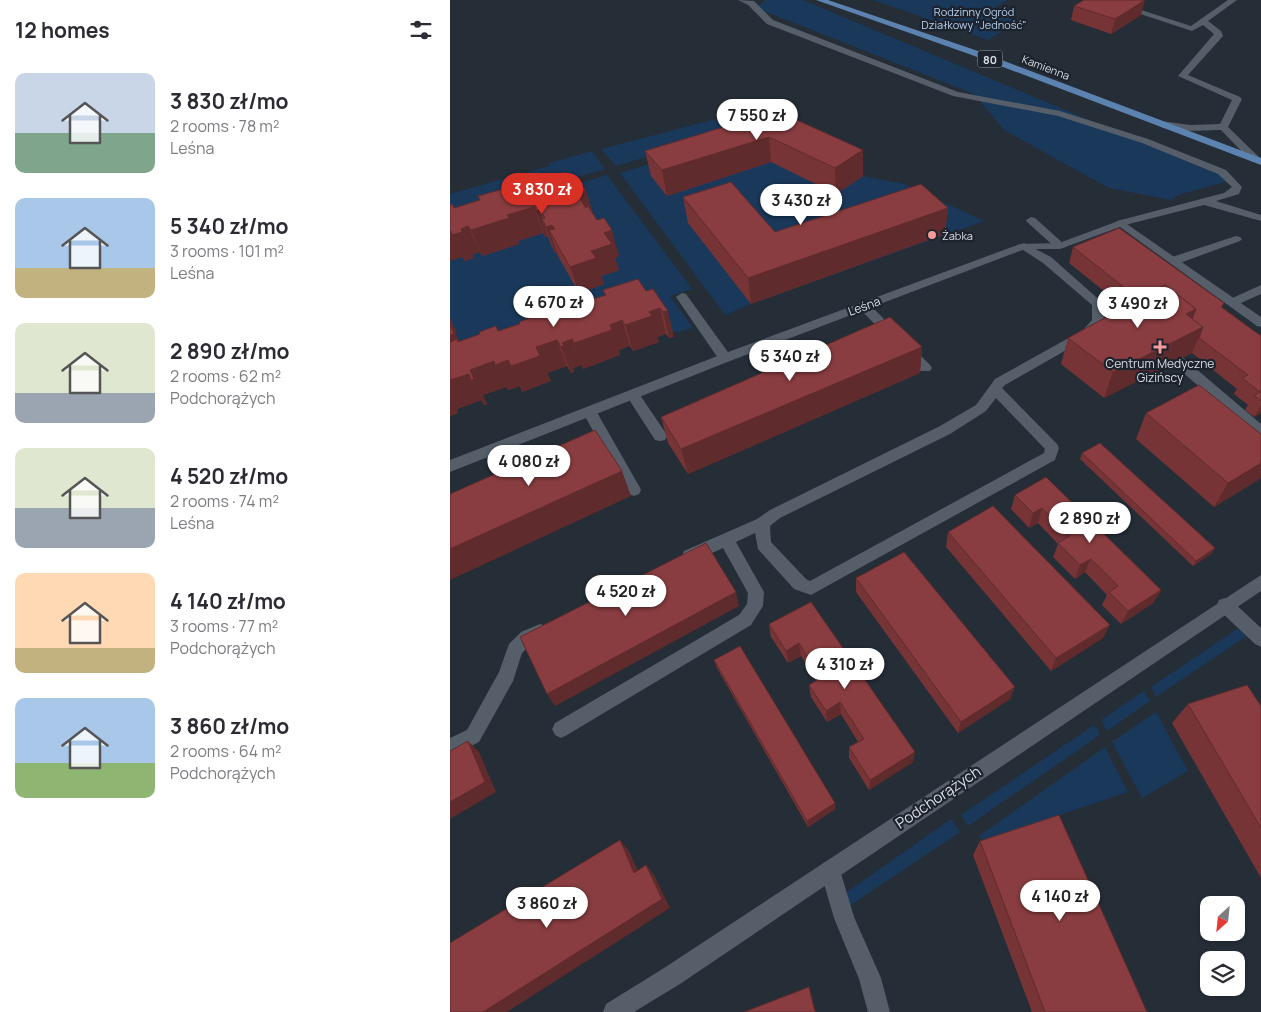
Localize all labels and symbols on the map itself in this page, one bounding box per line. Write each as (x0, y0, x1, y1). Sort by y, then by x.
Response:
park label: Rodzinny Ogród Działkowy "Jedność" (921, 4, 1027, 32)
road number: 80 (978, 51, 1002, 68)
street label: Kamienna (1020, 51, 1072, 83)
pin: 7 550 zł (705, 98, 809, 141)
pin: 3 830 zł (490, 172, 594, 215)
pin: 3 430 zł (749, 184, 853, 226)
place label: Żabka (942, 228, 973, 243)
marker: Żabka (926, 229, 938, 241)
pin: 4 670 zł (502, 286, 606, 328)
pin: 3 490 zł (1086, 286, 1190, 329)
street label: Leśna (845, 292, 883, 320)
pin: 5 340 zł (738, 340, 842, 382)
marker: Centrum Medyczne Gizińscy (1153, 340, 1167, 354)
place label: Centrum Medyczne Gizińscy (1106, 355, 1214, 386)
pin: 4 080 zł (477, 444, 581, 487)
pin: 2 890 zł (1038, 502, 1142, 544)
pin: 4 520 zł (574, 574, 678, 617)
pin: 4 310 zł (793, 648, 897, 690)
street label: Podchorążych (891, 761, 985, 833)
pin: 4 140 zł (1008, 880, 1112, 922)
pin: 3 860 zł (495, 886, 599, 929)
north arrow (1200, 896, 1245, 941)

